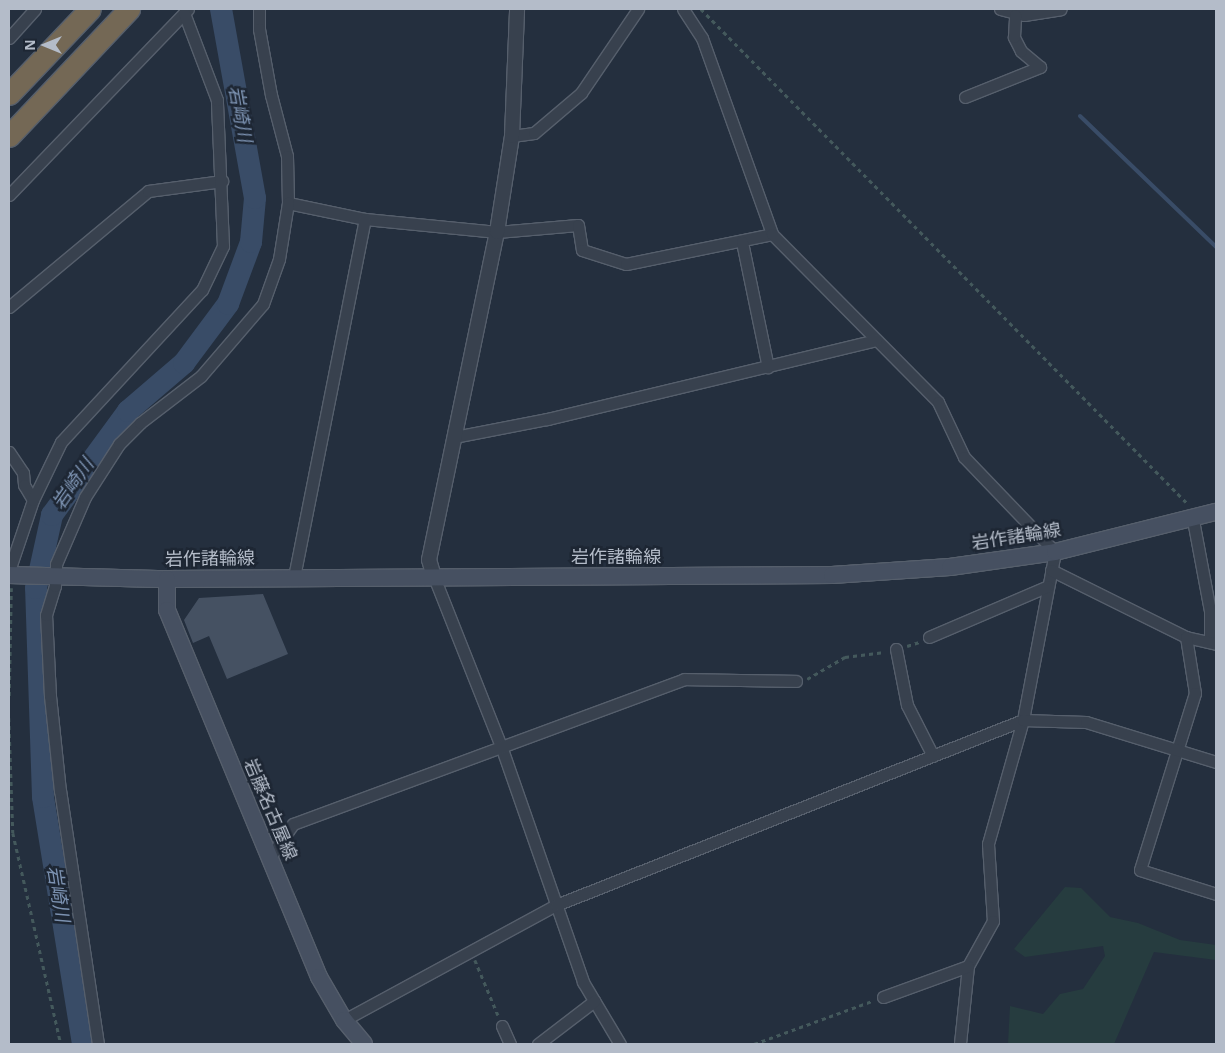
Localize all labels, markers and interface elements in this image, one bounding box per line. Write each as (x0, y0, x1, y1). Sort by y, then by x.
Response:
north arrow (20, 20, 70, 70)
text: N (20, 39, 39, 51)
water label: 岩崎川 (224, 84, 256, 144)
water label: 岩崎川 (47, 454, 99, 514)
street label: 岩作諸輪線 (970, 518, 1062, 554)
street label: 岩作諸輪線 (571, 545, 661, 567)
street label: 岩作諸輪線 (165, 546, 255, 570)
street label: 岩藤名古屋線 (240, 755, 302, 863)
water label: 岩崎川 (42, 864, 74, 924)

